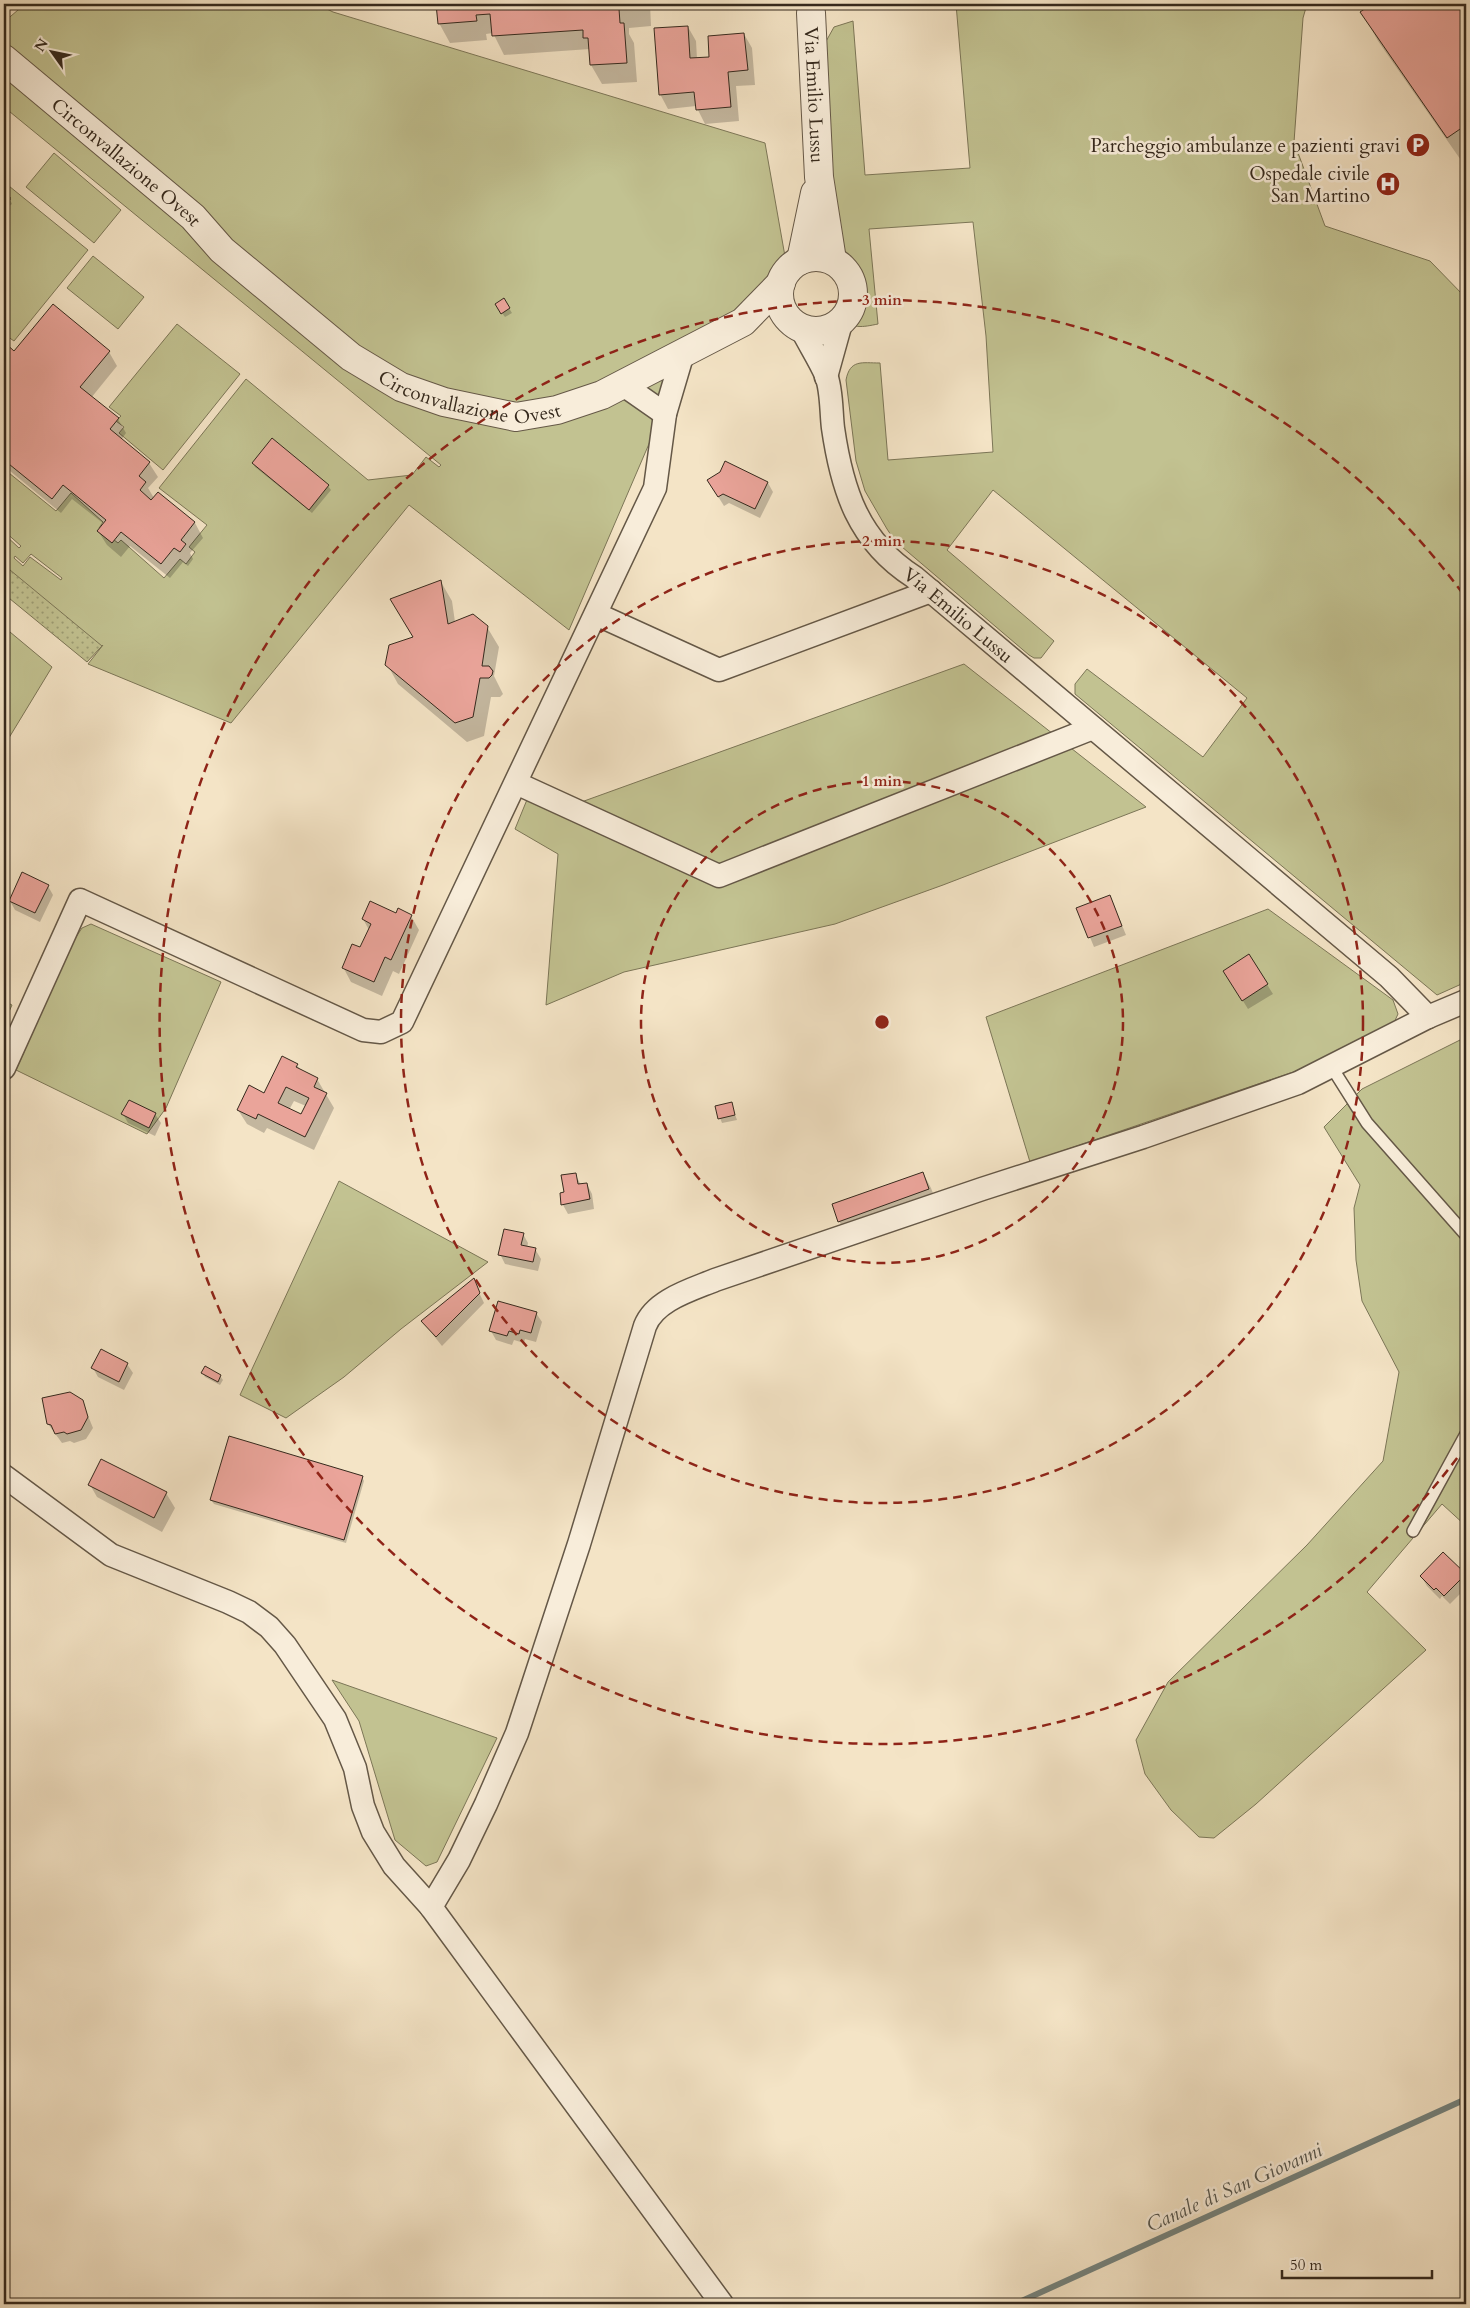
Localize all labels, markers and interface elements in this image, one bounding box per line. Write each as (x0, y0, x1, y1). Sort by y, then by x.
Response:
street label: Via Emilio Lussu (798, 26, 830, 164)
north arrow (28, 28, 78, 78)
text: N (30, 35, 53, 55)
street label: Circonvallazione Ovest (46, 92, 207, 232)
parking icon: Parcheggio ambulanze e pazienti gravi (1405, 132, 1431, 158)
place label: Parcheggio ambulanze e pazienti gravi (1090, 133, 1400, 159)
place label: Ospedale civile San Martino (1249, 161, 1370, 209)
hospital icon: Ospedale civile San Martino (1375, 171, 1401, 197)
text: 3 min (862, 290, 902, 310)
street label: Circonvallazione Ovest (373, 364, 564, 431)
text: 2 min (862, 531, 902, 551)
street label: Via Emilio Lussu (898, 562, 1019, 669)
text: 1 min (862, 771, 902, 791)
centre of rings (873, 1013, 891, 1031)
water label: Canale di San Giovanni (1142, 2136, 1327, 2238)
scale bar (1282, 2248, 1432, 2280)
text: 50 m (1290, 2255, 1322, 2275)

